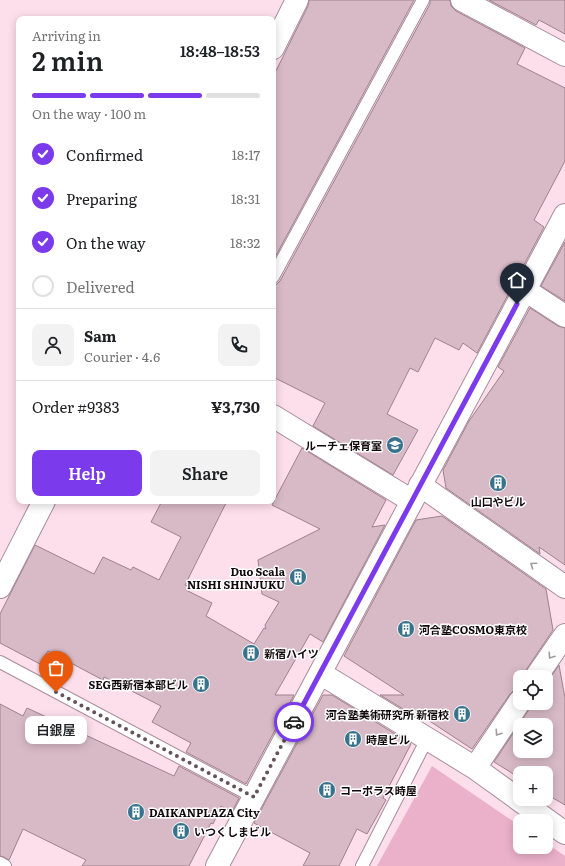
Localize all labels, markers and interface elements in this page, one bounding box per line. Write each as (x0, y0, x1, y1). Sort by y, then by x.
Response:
text: Arriving in (32, 26, 101, 45)
text: 18:48–18:53 (180, 39, 260, 62)
text: 2 min (32, 40, 103, 79)
text: On the way · 100 m (32, 104, 146, 123)
icon: check (32, 143, 54, 165)
text: Confirmed (66, 143, 143, 166)
text: 18:17 (232, 145, 260, 164)
icon: check (32, 187, 54, 209)
text: Preparing (66, 187, 137, 210)
text: 18:31 (231, 189, 260, 208)
icon: check (32, 231, 54, 253)
text: On the way (66, 231, 146, 254)
text: 18:32 (230, 233, 260, 252)
pin (500, 263, 534, 304)
icon: home (506, 269, 528, 291)
text: Delivered (66, 275, 135, 298)
button: person (32, 324, 74, 366)
text: Sam (84, 324, 117, 347)
button: phone (218, 324, 260, 366)
text: Courier · 4.6 (84, 347, 160, 366)
text: Order #9383 (32, 395, 120, 418)
text: ¥3,730 (211, 395, 260, 418)
school or university icon: ルーチェ保育室 (385, 435, 405, 455)
place label: ルーチェ保育室 (305, 437, 382, 453)
button: Help (32, 450, 142, 496)
button: Share (150, 450, 260, 496)
building icon: 山口やビル (488, 473, 508, 493)
place label: 山口やビル (471, 493, 526, 509)
one-way arrow (530, 562, 537, 570)
place label: Duo Scala NISHI SHINJUKU (187, 563, 286, 592)
building icon: Duo Scala NISHI SHINJUKU (288, 567, 308, 587)
building icon: 河合塾COSMO東京校 (396, 619, 416, 639)
place label: 河合塾COSMO東京校 (419, 621, 527, 637)
building icon: 新宿ハイツ (241, 643, 261, 663)
place label: 新宿ハイツ (264, 645, 319, 661)
pin (39, 651, 73, 692)
one-way arrow (548, 652, 556, 659)
icon: bag (45, 657, 67, 679)
map controls (513, 670, 553, 854)
button: locate (513, 670, 553, 710)
building icon: SEG西新宿本部ビル (191, 674, 211, 694)
place label: SEG西新宿本部ビル (88, 676, 188, 692)
courier (274, 702, 314, 742)
building icon: 河合塾美術研究所 新宿校 (452, 704, 472, 724)
place label: 河合塾美術研究所 新宿校 (326, 706, 449, 722)
icon: car (283, 711, 305, 733)
callout: 白銀屋 (25, 716, 87, 744)
button: layers (513, 718, 553, 758)
text: 白銀屋 (36, 720, 76, 739)
building icon: 時屋ビル (343, 729, 363, 749)
one-way arrow (496, 729, 503, 736)
place label: 時屋ビル (366, 731, 410, 747)
button: + (513, 766, 553, 806)
building icon: コーポラス時屋 (317, 780, 337, 800)
place label: コーポラス時屋 (340, 782, 417, 798)
building icon: DAIKANPLAZA City (126, 802, 146, 822)
place label: DAIKANPLAZA City (149, 804, 260, 820)
button: − (513, 814, 553, 854)
building icon: いつくしまビル (171, 821, 191, 841)
place label: いつくしまビル (194, 823, 271, 839)

